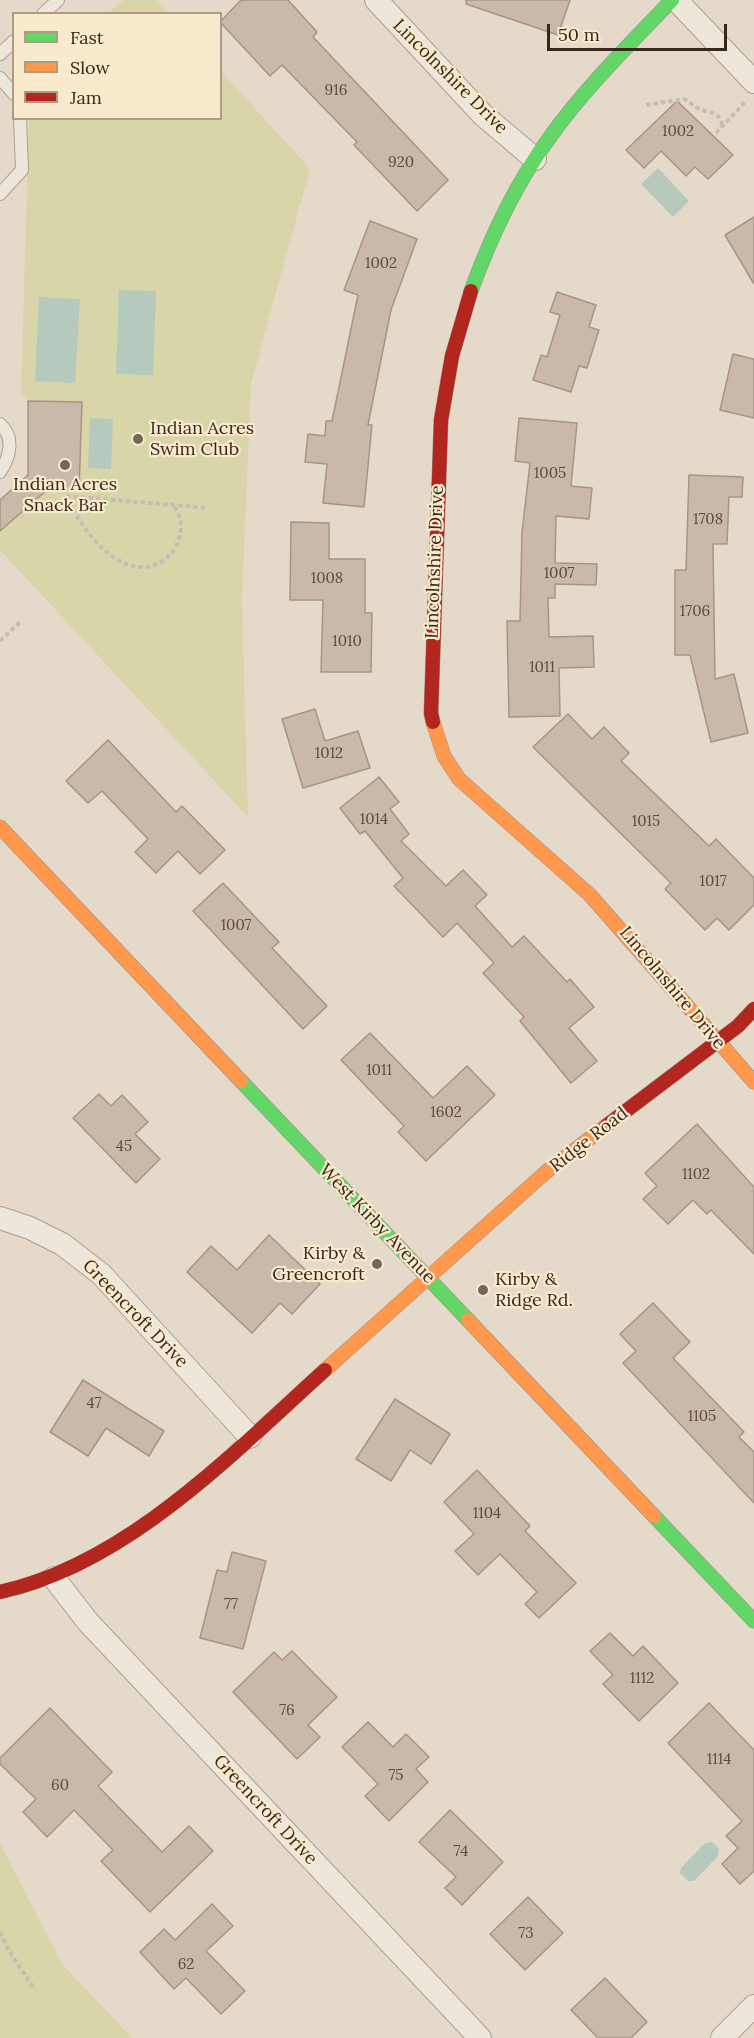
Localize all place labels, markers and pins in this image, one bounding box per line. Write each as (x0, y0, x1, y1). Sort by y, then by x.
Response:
place label: Indian Acres Swim Club (150, 418, 254, 460)
marker: Indian Acres Swim Club (131, 432, 145, 446)
marker: Indian Acres Snack Bar (58, 458, 72, 472)
place label: Indian Acres Snack Bar (13, 474, 117, 516)
place label: Kirby & Greencroft (272, 1243, 365, 1286)
marker: Kirby & Greencroft (370, 1257, 384, 1271)
place label: Kirby & Ridge Rd. (495, 1269, 573, 1312)
marker: Kirby & Ridge Rd. (476, 1283, 490, 1297)

